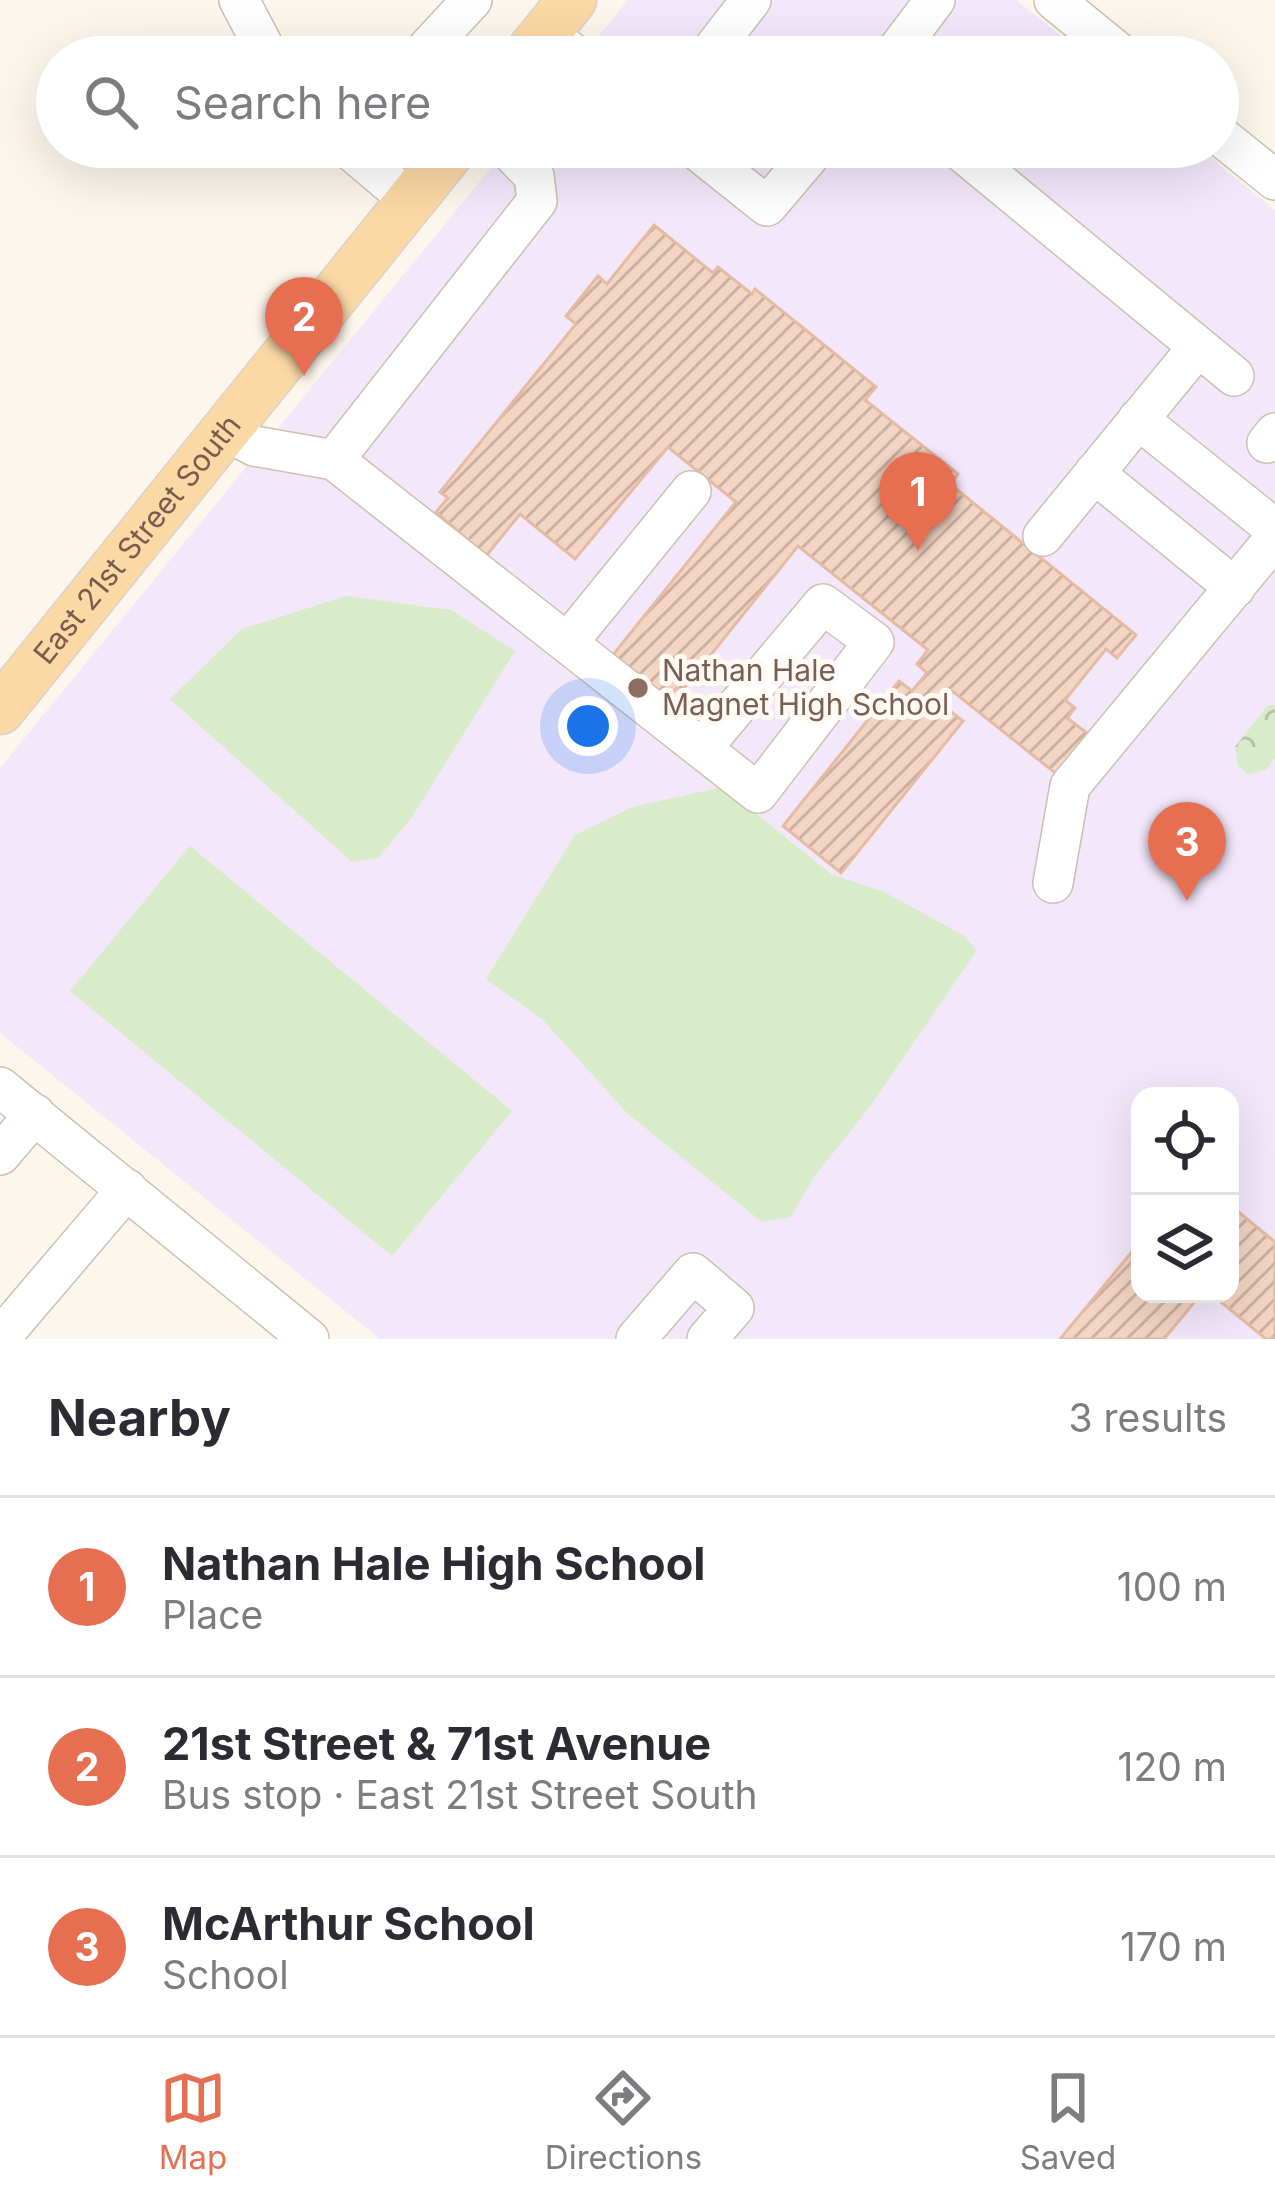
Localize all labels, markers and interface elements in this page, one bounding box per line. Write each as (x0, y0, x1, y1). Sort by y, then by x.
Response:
search box (36, 36, 1239, 168)
icon: search (78, 69, 144, 135)
text: Search here (174, 75, 431, 130)
pin: 2 (265, 277, 343, 376)
street label: East 21st Street South (26, 407, 248, 671)
pin: 1 (879, 452, 957, 551)
place label: Nathan Hale Magnet High School (662, 652, 949, 722)
marker: Nathan Hale Magnet High School (625, 675, 651, 701)
your location (558, 696, 618, 756)
pin: 3 (1148, 802, 1226, 901)
map controls (1131, 1087, 1239, 1303)
button: locate (1131, 1087, 1239, 1195)
button: layers (1131, 1195, 1239, 1303)
text: Nearby (48, 1387, 231, 1448)
text: 3 results (1069, 1394, 1227, 1441)
text: Nathan Hale High School (162, 1536, 706, 1591)
text: 1 (79, 1563, 95, 1610)
text: 100 m (1117, 1563, 1227, 1610)
text: Place (162, 1591, 263, 1638)
text: 21st Street & 71st Avenue (162, 1716, 711, 1771)
text: 2 (75, 1743, 99, 1790)
text: 120 m (1118, 1743, 1227, 1790)
text: Bus stop · East 21st Street South (162, 1771, 757, 1818)
text: McArthur School (162, 1896, 535, 1951)
text: 3 (74, 1923, 100, 1970)
text: 170 m (1120, 1923, 1227, 1970)
text: School (162, 1951, 289, 1998)
tab: Map (159, 2065, 227, 2177)
tab: Directions (545, 2065, 702, 2177)
tab: Saved (1020, 2065, 1116, 2177)

